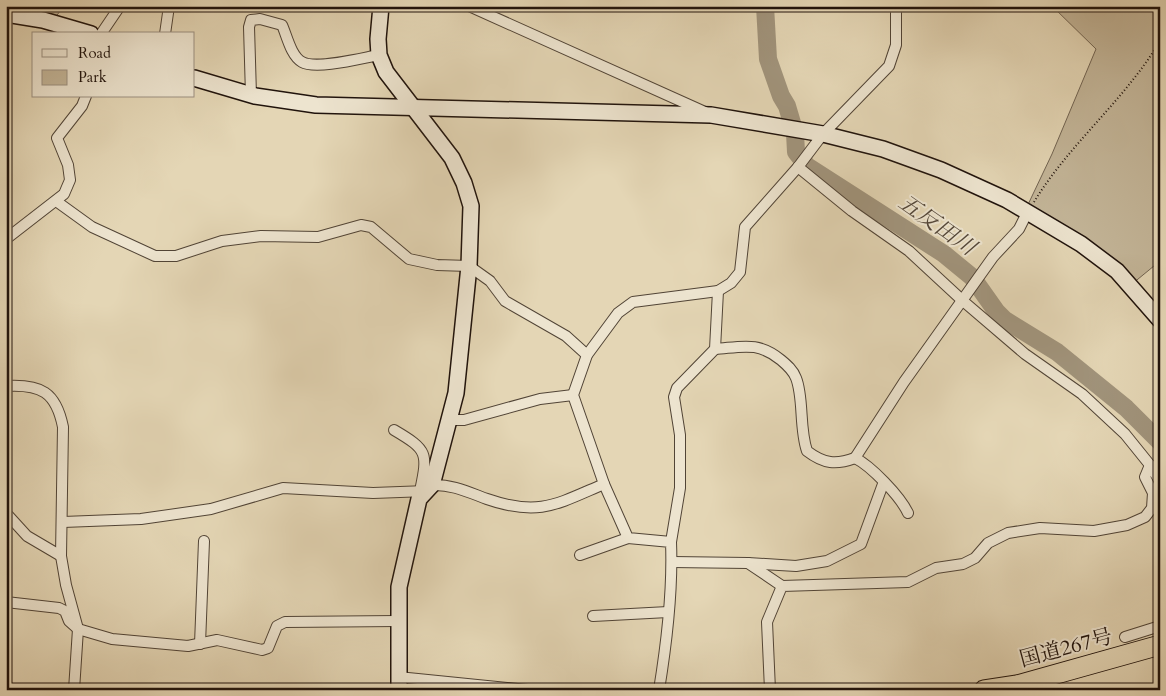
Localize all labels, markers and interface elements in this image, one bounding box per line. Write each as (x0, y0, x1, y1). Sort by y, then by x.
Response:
legend (32, 32, 195, 98)
text: Road (78, 43, 111, 63)
text: Park (78, 67, 107, 87)
water label: 五反田川 (892, 187, 983, 264)
street label: 国道267号 (1016, 622, 1116, 674)

